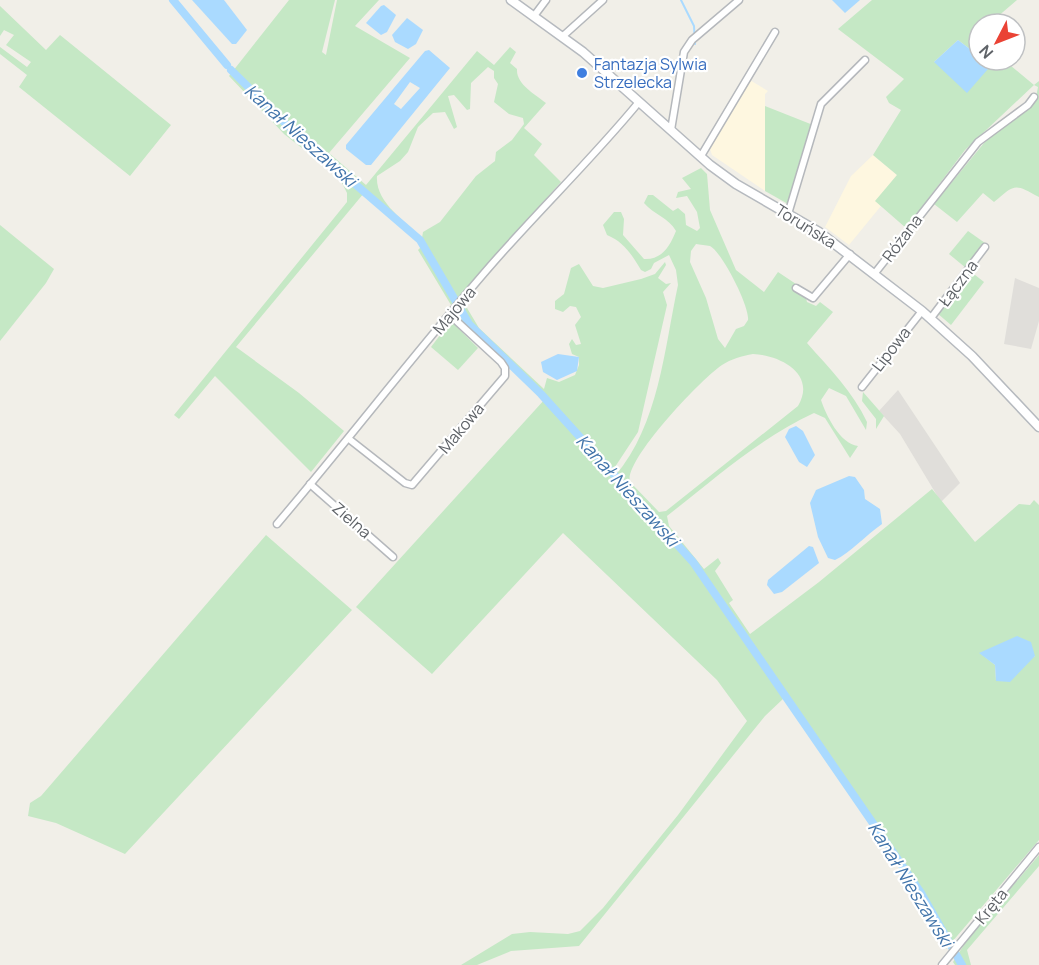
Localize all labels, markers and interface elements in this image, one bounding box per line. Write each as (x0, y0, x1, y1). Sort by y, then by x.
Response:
north arrow (967, 12, 1027, 72)
text: N (974, 40, 998, 64)
place label: Fantazja Sylwia Strzelecka (594, 53, 707, 93)
marker: Fantazja Sylwia Strzelecka (575, 66, 589, 80)
water label: Kanał Nieszawski (240, 78, 364, 194)
street label: Toruńska (771, 199, 841, 253)
street label: Różana (877, 210, 927, 266)
street label: Łączna (933, 255, 983, 311)
street label: Majowa (428, 281, 480, 339)
street label: Lipowa (867, 322, 915, 376)
street label: Makowa (433, 398, 489, 458)
water label: Kanał Nieszawski (571, 429, 687, 553)
street label: Zielna (328, 497, 376, 543)
water label: Kanał Nieszawski (863, 817, 961, 953)
street label: Kręta (970, 884, 1012, 928)

